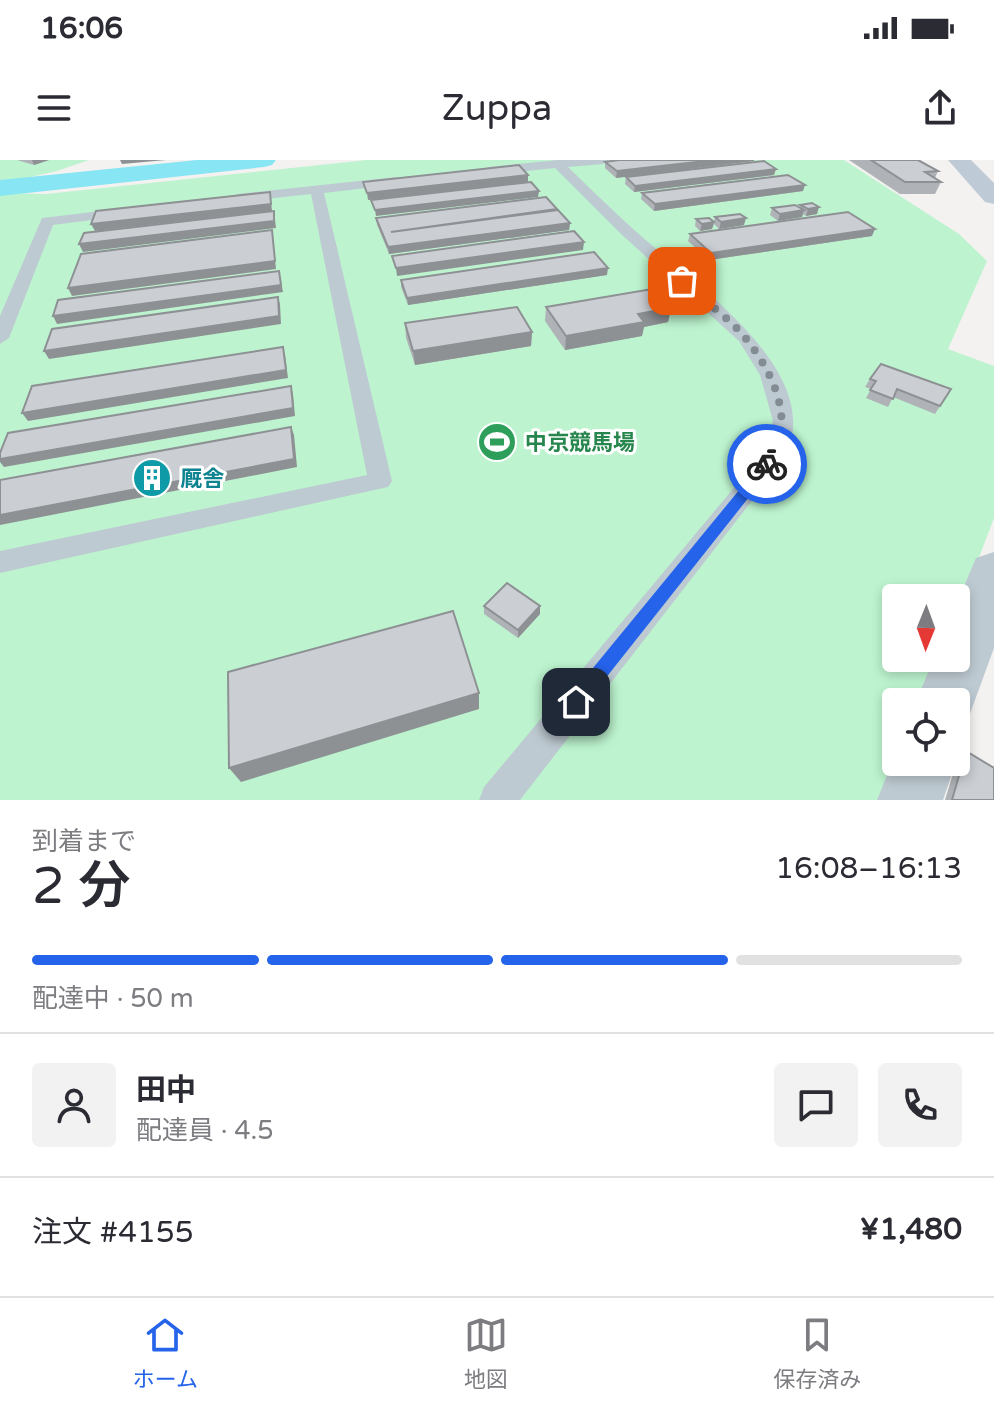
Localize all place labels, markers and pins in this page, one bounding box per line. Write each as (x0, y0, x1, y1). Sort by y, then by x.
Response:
pin (648, 247, 716, 315)
sports icon: 中京競馬場 (476, 421, 518, 463)
place label: 中京競馬場 (525, 430, 635, 456)
building icon: 厩舎 (131, 457, 173, 499)
place label: 厩舎 (180, 466, 224, 492)
pin (542, 668, 610, 736)

